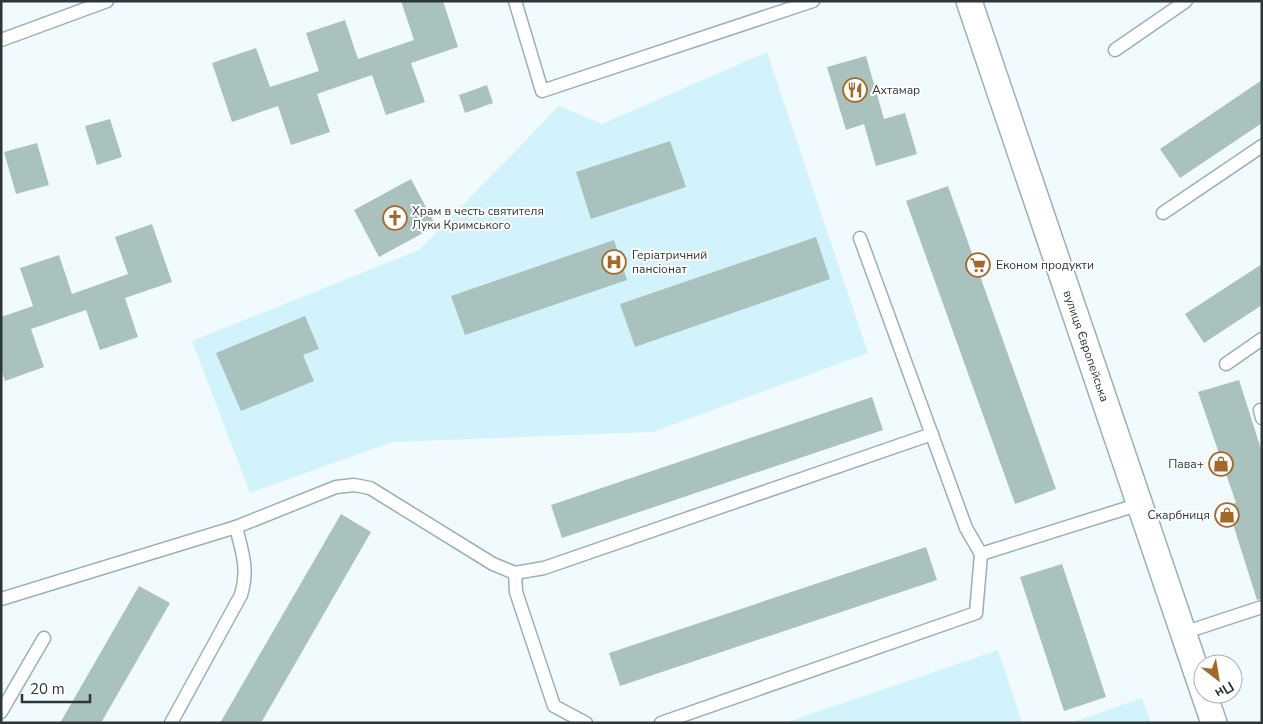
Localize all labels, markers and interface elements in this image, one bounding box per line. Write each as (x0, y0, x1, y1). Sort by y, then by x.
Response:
restaurant icon: Ахтамар (842, 77, 868, 103)
place label: Ахтамар (872, 82, 920, 98)
place label: Храм в честь святителя Луки Кримського (412, 203, 544, 233)
church icon: Храм в честь святителя Луки Кримського (382, 205, 408, 231)
place label: Геріатричний пансіонат (632, 247, 707, 277)
hospital icon: Геріатричний пансіонат (601, 249, 627, 275)
supermarket icon: Економ продукти (965, 252, 991, 278)
place label: Економ продукти (996, 257, 1094, 273)
street label: вулиця Європейська (1059, 288, 1113, 404)
shop icon: Пава+ (1208, 451, 1234, 477)
place label: Пава+ (1168, 456, 1204, 472)
shop icon: Скарбниця (1214, 502, 1240, 528)
place label: Скарбниця (1148, 507, 1210, 523)
north arrow (1193, 654, 1243, 704)
scale bar (22, 672, 90, 704)
text: Пн (1211, 677, 1238, 703)
text: 20 m (30, 679, 65, 699)

